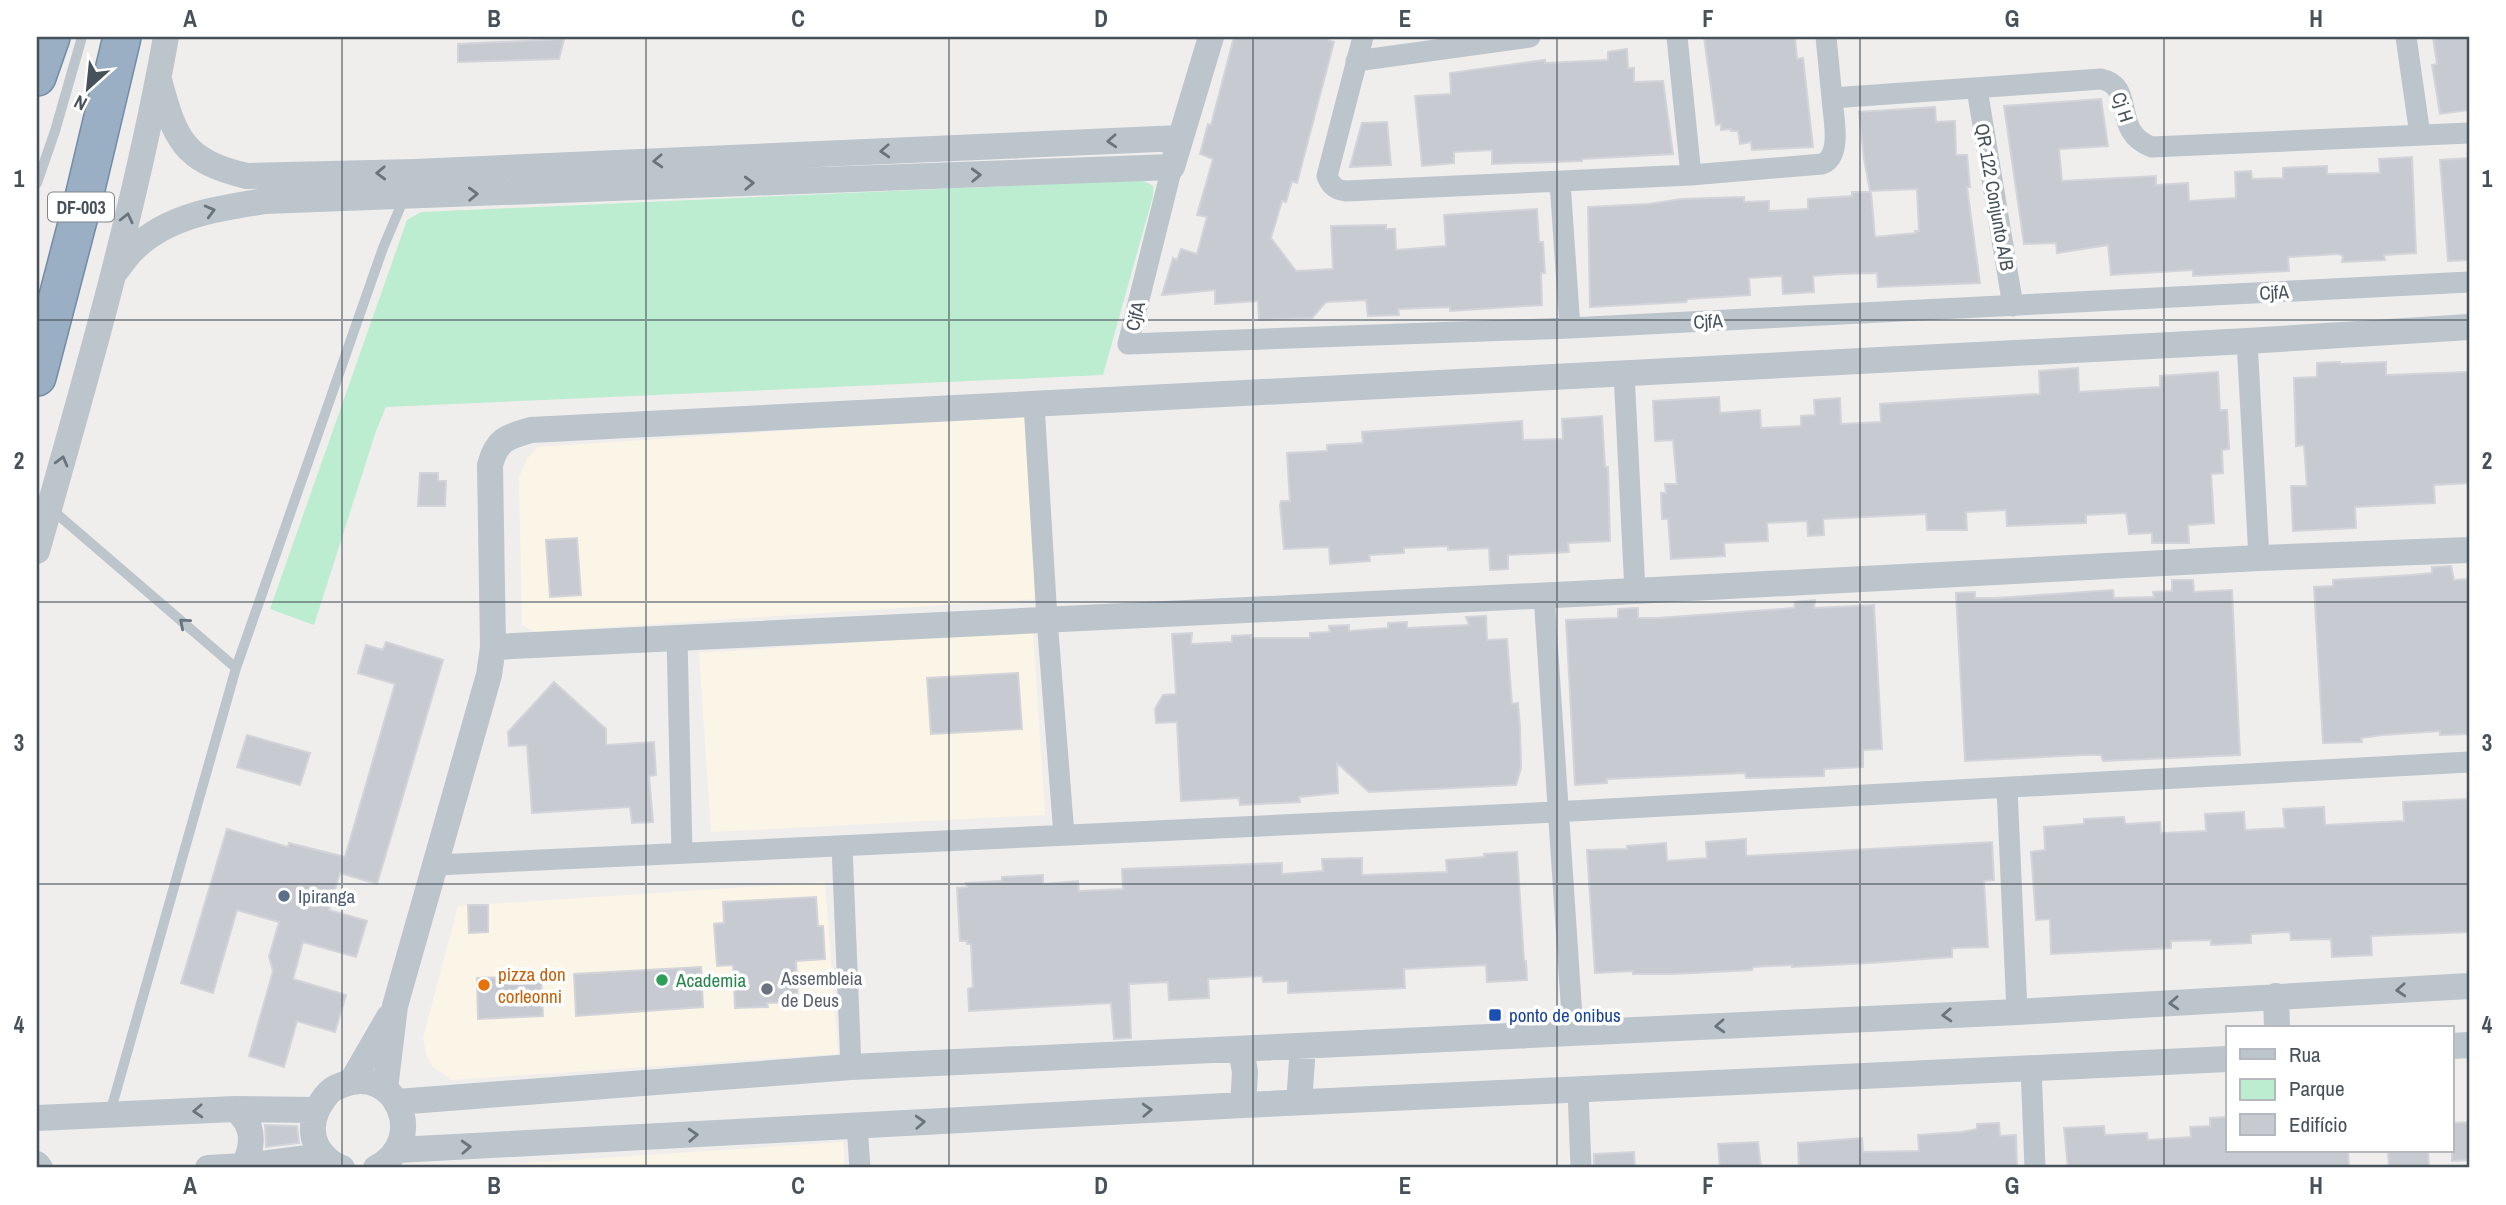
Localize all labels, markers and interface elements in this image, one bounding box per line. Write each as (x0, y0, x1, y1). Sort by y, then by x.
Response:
text: A (183, 3, 197, 34)
text: B (487, 3, 501, 34)
text: C (791, 3, 805, 34)
text: D (1094, 3, 1108, 34)
text: E (1399, 3, 1411, 34)
text: F (1702, 3, 1714, 34)
text: G (2005, 3, 2019, 34)
text: H (2309, 3, 2323, 34)
north arrow (52, 52, 122, 122)
text: N (69, 89, 91, 117)
street label: Cj H (2106, 89, 2140, 125)
street label: QR 122 Conjunto A/B (1969, 121, 2021, 273)
one-way arrow (1106, 134, 1117, 149)
one-way arrow (879, 144, 890, 159)
one-way arrow (652, 154, 663, 169)
text: 1 (14, 163, 25, 194)
text: 1 (2482, 163, 2493, 194)
one-way arrow (376, 166, 387, 181)
one-way arrow (971, 167, 982, 182)
one-way arrow (744, 176, 755, 191)
one-way arrow (467, 186, 478, 201)
road number: DF-003 (48, 192, 114, 222)
one-way arrow (204, 205, 216, 220)
one-way arrow (119, 212, 133, 224)
street label: CjfA (2259, 278, 2290, 306)
street label: CjfA (1119, 298, 1151, 333)
street label: CjfA (1693, 307, 1724, 335)
text: 2 (14, 445, 24, 476)
text: 2 (2482, 445, 2492, 476)
one-way arrow (54, 456, 68, 468)
one-way arrow (180, 619, 193, 631)
text: 3 (14, 727, 24, 758)
text: 3 (2482, 727, 2492, 758)
place label: Ipiranga (298, 883, 356, 909)
marker: Ipiranga (276, 888, 292, 904)
place label: pizza don corleonni (498, 961, 566, 1009)
place label: Assembleia de Deus (780, 965, 863, 1013)
place label: Academia (675, 967, 746, 993)
marker: Academia (654, 972, 670, 988)
marker: pizza don corleonni (476, 977, 492, 993)
marker: Assembleia de Deus (759, 981, 775, 997)
one-way arrow (2395, 982, 2406, 997)
one-way arrow (2168, 995, 2179, 1010)
place label: ponto de onibus (1509, 1002, 1621, 1028)
marker: ponto de onibus (1487, 1007, 1503, 1023)
one-way arrow (1941, 1008, 1952, 1023)
text: 4 (14, 1009, 25, 1040)
text: 4 (2482, 1009, 2493, 1040)
one-way arrow (1714, 1018, 1725, 1033)
legend (2226, 1026, 2454, 1152)
text: Rua (2289, 1040, 2321, 1069)
text: Parque (2289, 1074, 2345, 1103)
one-way arrow (192, 1103, 203, 1118)
one-way arrow (1142, 1103, 1153, 1118)
text: Edifício (2289, 1110, 2347, 1139)
one-way arrow (915, 1115, 926, 1130)
one-way arrow (688, 1127, 699, 1142)
one-way arrow (461, 1139, 472, 1154)
text: A (183, 1170, 197, 1201)
text: B (487, 1170, 501, 1201)
text: C (791, 1170, 805, 1201)
text: D (1094, 1170, 1108, 1201)
text: E (1399, 1170, 1411, 1201)
text: F (1702, 1170, 1714, 1201)
text: G (2005, 1170, 2019, 1201)
text: H (2309, 1170, 2323, 1201)

